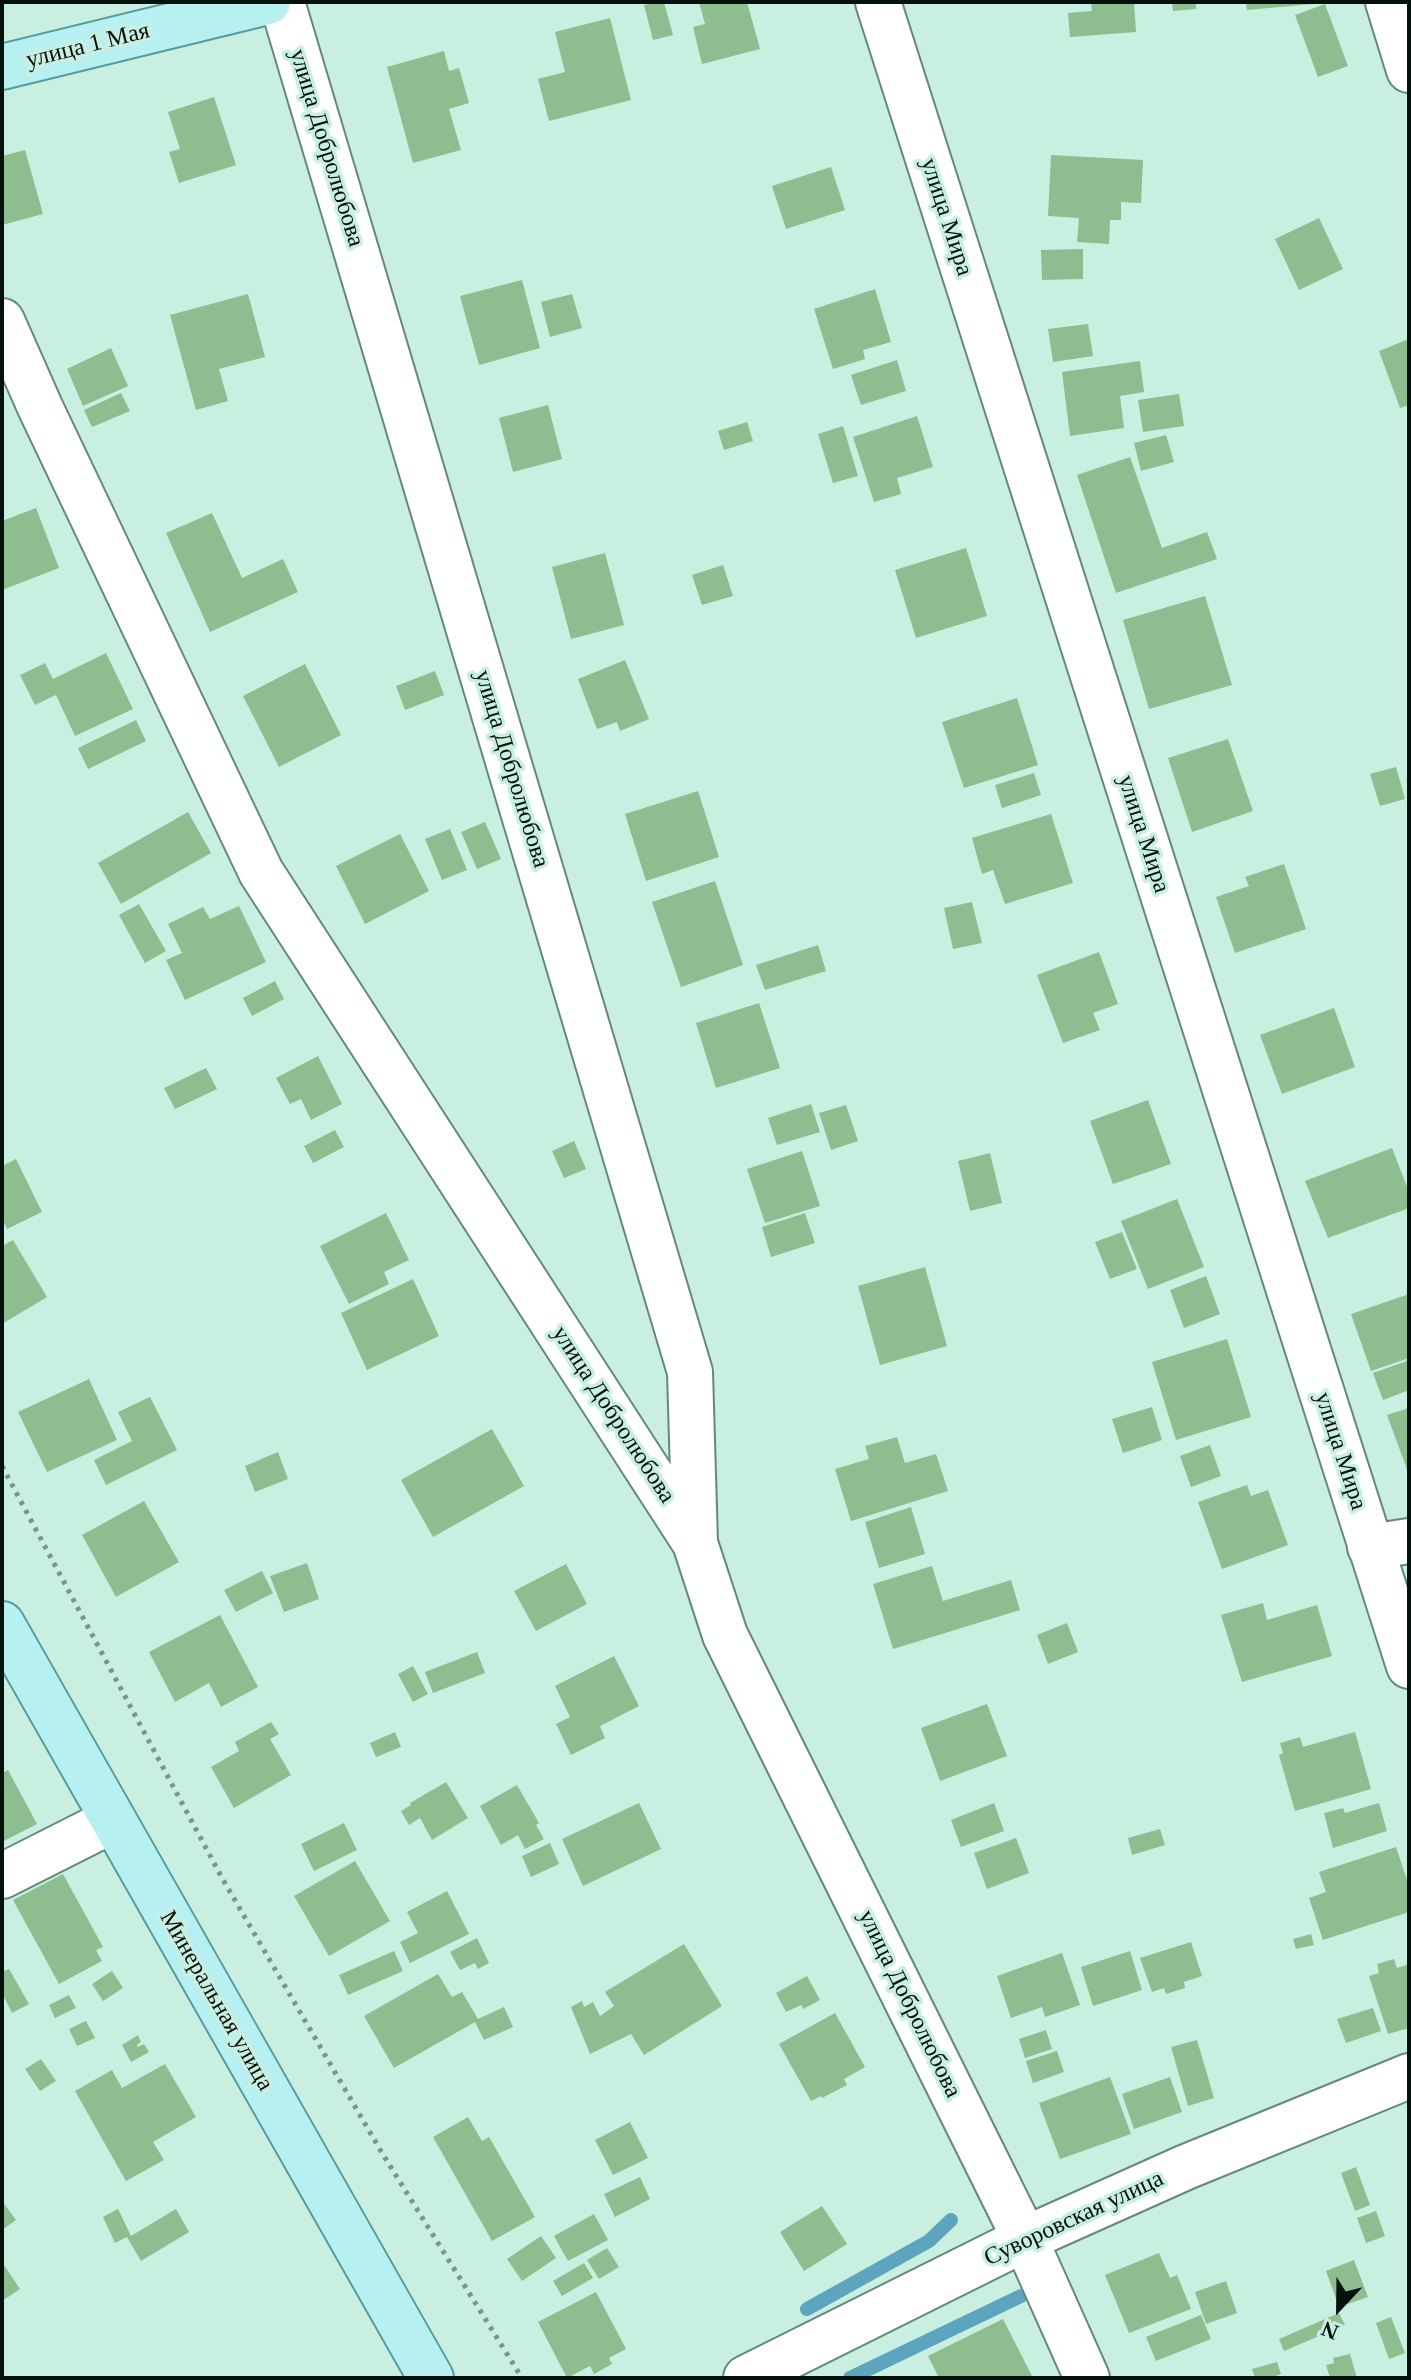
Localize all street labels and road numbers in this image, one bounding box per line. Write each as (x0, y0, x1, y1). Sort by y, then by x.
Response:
street label: улица 1 Мая (23, 17, 153, 75)
street label: улица Добролюбова (282, 46, 370, 250)
street label: улица Мира (913, 154, 979, 280)
street label: улица Добролюбова (467, 667, 555, 871)
street label: улица Мира (1110, 771, 1176, 897)
street label: улица Добролюбова (545, 1321, 681, 1509)
street label: улица Мира (1307, 1388, 1373, 1514)
street label: улица Добролюбова (851, 1905, 967, 2103)
street label: Минеральная улица (153, 1906, 279, 2096)
street label: Суворовская улица (980, 2165, 1168, 2273)

